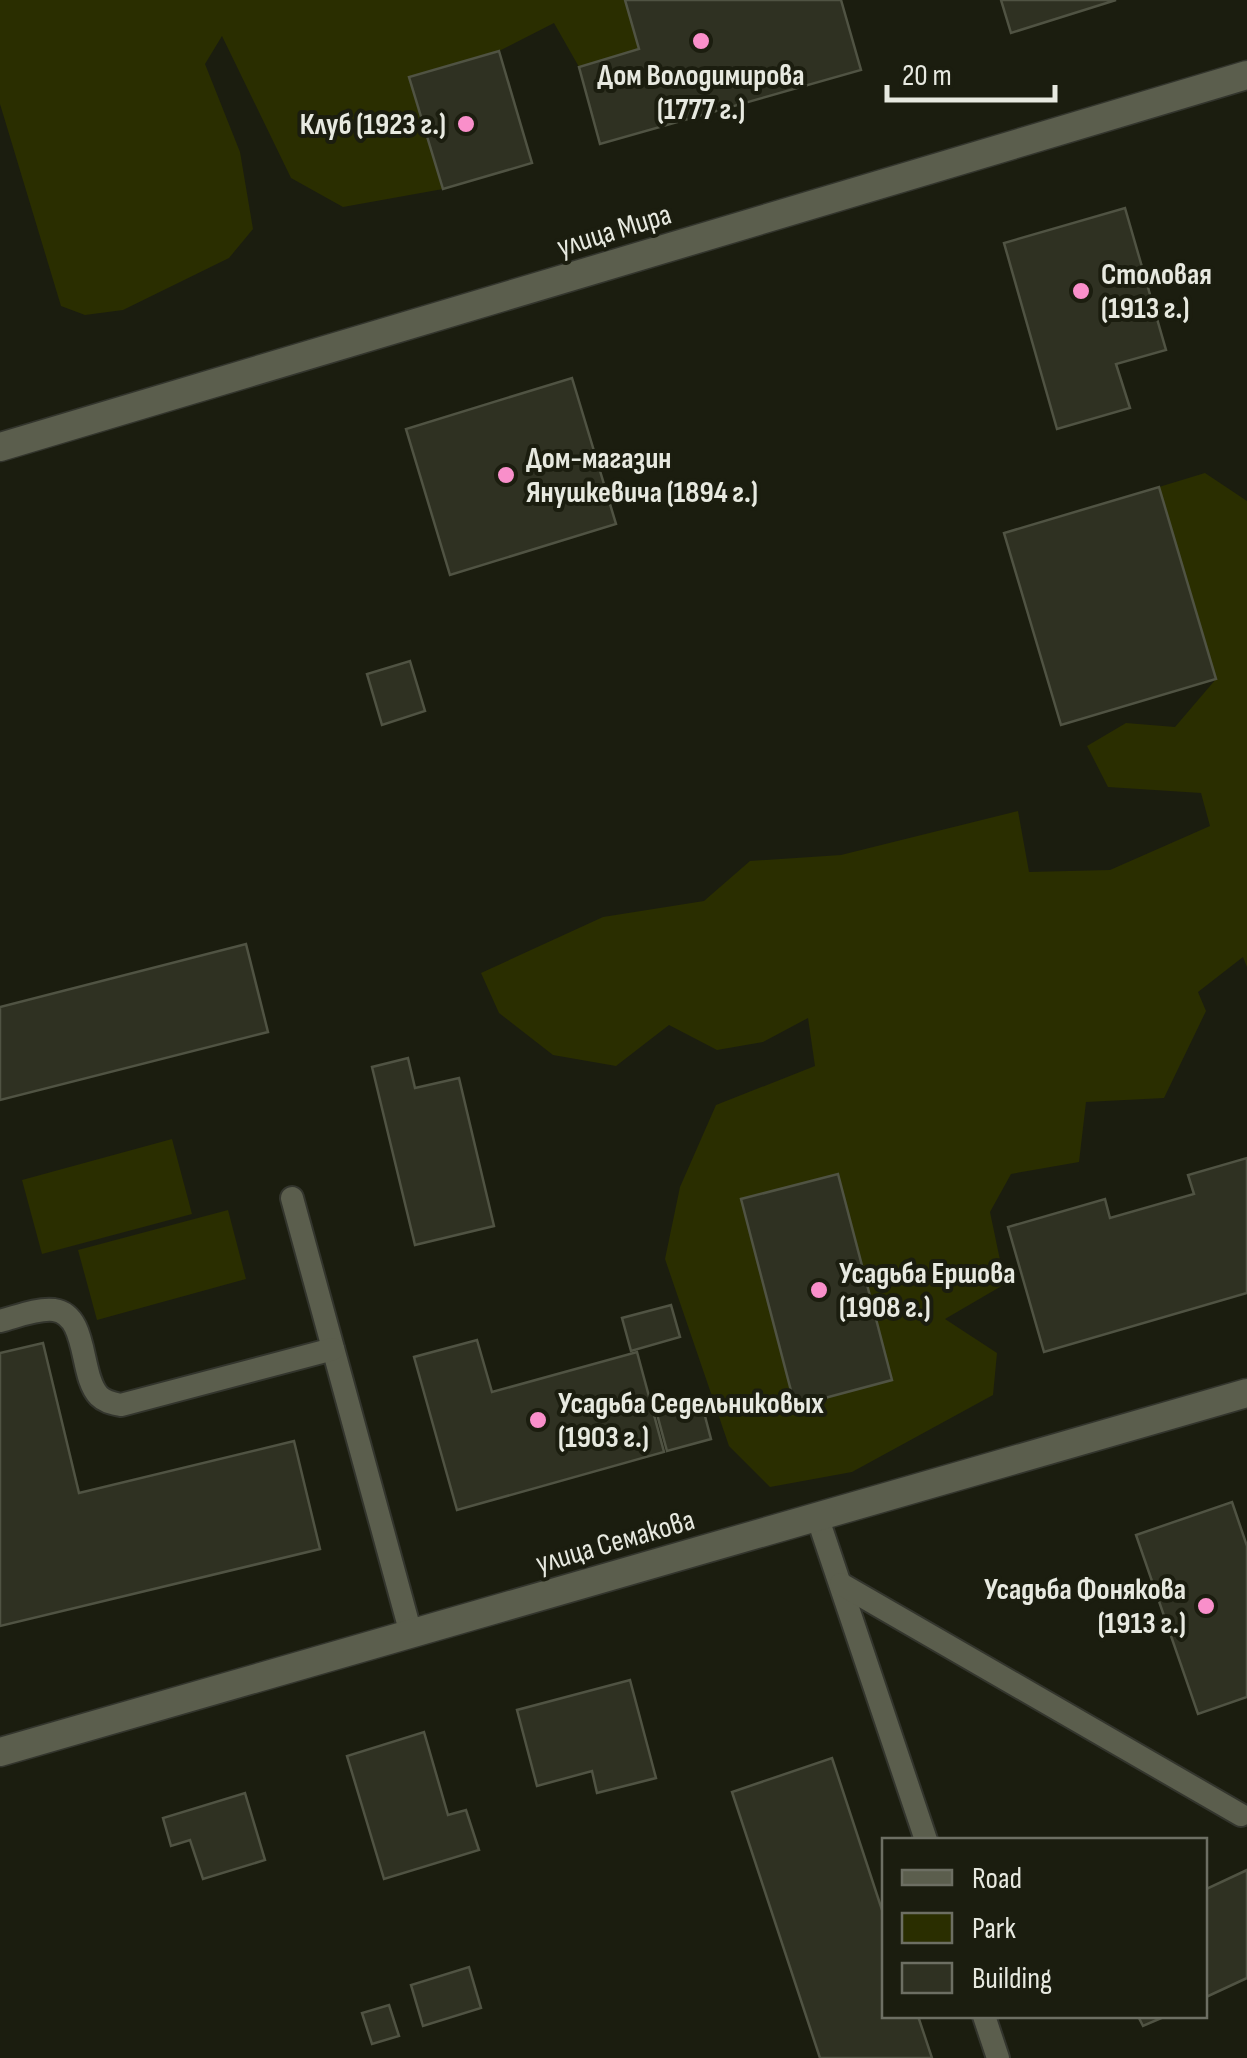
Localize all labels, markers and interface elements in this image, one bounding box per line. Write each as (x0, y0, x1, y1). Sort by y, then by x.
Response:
marker: Дом Володимирова (1777 г.) (690, 30, 712, 52)
scale bar (887, 40, 1054, 102)
place label: Дом Володимирова (1777 г.) (597, 58, 805, 128)
text: 20 m (902, 58, 952, 94)
place label: Клуб (1923 г.) (300, 107, 446, 143)
marker: Клуб (1923 г.) (455, 113, 477, 135)
street label: улица Мира (553, 197, 676, 265)
place label: Столовая (1913 г.) (1101, 257, 1212, 327)
marker: Столовая (1913 г.) (1070, 280, 1092, 302)
place label: Дом-магазин Янушкевича (1894 г.) (526, 441, 758, 511)
marker: Дом-магазин Янушкевича (1894 г.) (495, 464, 517, 486)
place label: Усадьба Ершова (1908 г.) (839, 1256, 1016, 1326)
marker: Усадьба Ершова (1908 г.) (808, 1279, 830, 1301)
place label: Усадьба Седельниковых (1903 г.) (558, 1386, 824, 1456)
marker: Усадьба Седельниковых (1903 г.) (527, 1409, 549, 1431)
street label: улица Семакова (532, 1502, 699, 1582)
place label: Усадьба Фонякова (1913 г.) (984, 1572, 1186, 1642)
marker: Усадьба Фонякова (1913 г.) (1195, 1595, 1217, 1617)
legend (882, 1838, 1207, 2018)
text: Road (972, 1861, 1022, 1897)
text: Park (972, 1911, 1016, 1947)
text: Building (972, 1961, 1052, 1997)

